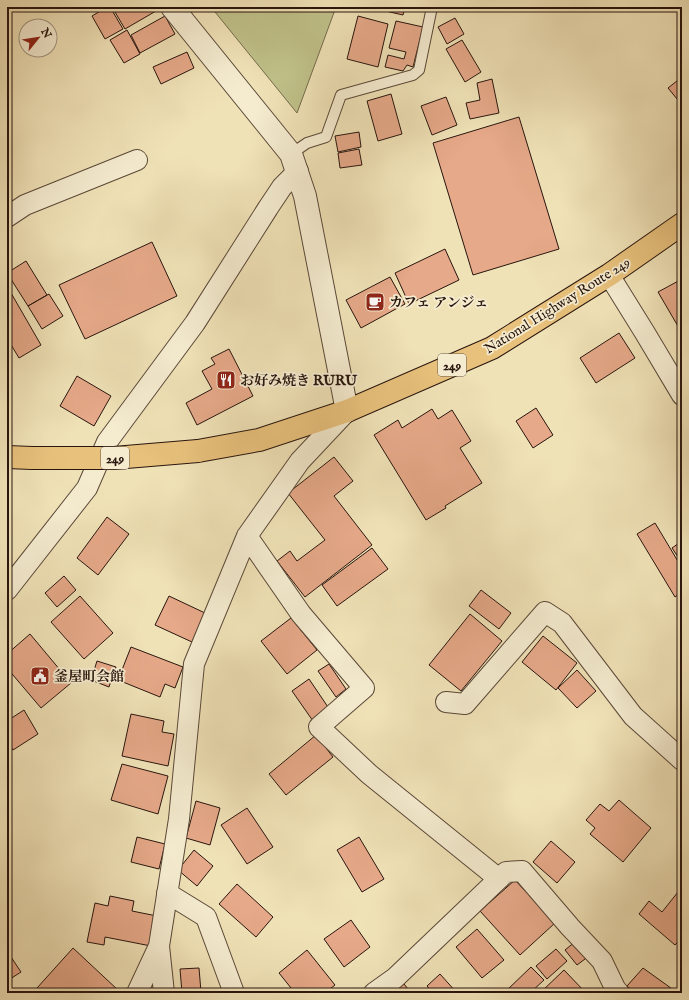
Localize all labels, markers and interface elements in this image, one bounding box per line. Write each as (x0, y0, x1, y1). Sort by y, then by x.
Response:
north arrow (18, 18, 58, 58)
text: N (37, 25, 54, 42)
street label: National Highway Route 249 (481, 253, 634, 358)
cafe icon: カフェ アンジェ (364, 291, 386, 313)
place label: カフェ アンジェ (389, 294, 488, 312)
road number: 249 (438, 354, 466, 376)
restaurant icon: お好み焼き RURU (215, 369, 237, 391)
place label: お好み焼き RURU (240, 372, 358, 390)
road number: 249 (101, 447, 129, 469)
public building icon: 釜屋町会館 (29, 665, 51, 687)
place label: 釜屋町会館 (54, 668, 124, 686)

